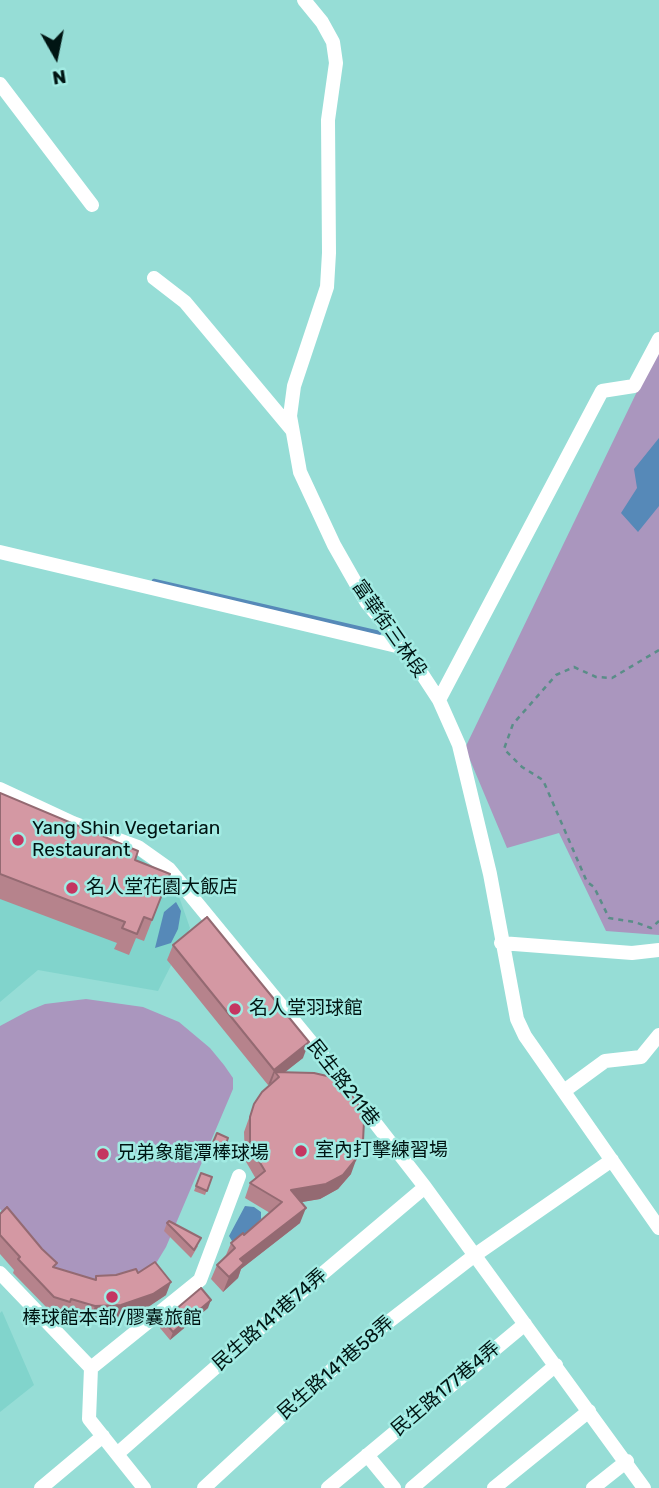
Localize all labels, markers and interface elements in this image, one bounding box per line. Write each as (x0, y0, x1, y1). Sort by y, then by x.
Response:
north arrow (21, 21, 91, 91)
text: N (51, 65, 68, 90)
street label: 富華街三林段 (347, 576, 431, 682)
place label: Yang Shin Vegetarian Restaurant (32, 818, 220, 862)
marker: Yang Shin Vegetarian Restaurant (10, 832, 26, 848)
place label: 名人堂花園大飯店 (86, 877, 238, 899)
marker: 名人堂花園大飯店 (64, 880, 80, 896)
place label: 名人堂羽球館 (249, 998, 363, 1020)
marker: 名人堂羽球館 (227, 1001, 243, 1017)
street label: 民生路211巷 (302, 1035, 384, 1131)
place label: 室內打擊練習場 (315, 1140, 448, 1162)
place label: 兄弟象龍潭棒球場 (117, 1143, 269, 1165)
marker: 室內打擊練習場 (293, 1143, 309, 1159)
marker: 兄弟象龍潭棒球場 (95, 1146, 111, 1162)
street label: 民生路141巷74弄 (208, 1264, 332, 1376)
marker: 棒球館本部/膠囊旅館 (104, 1289, 120, 1305)
place label: 棒球館本部/膠囊旅館 (22, 1308, 202, 1330)
street label: 民生路141巷58弄 (273, 1311, 399, 1425)
street label: 民生路177巷4弄 (387, 1337, 505, 1441)

